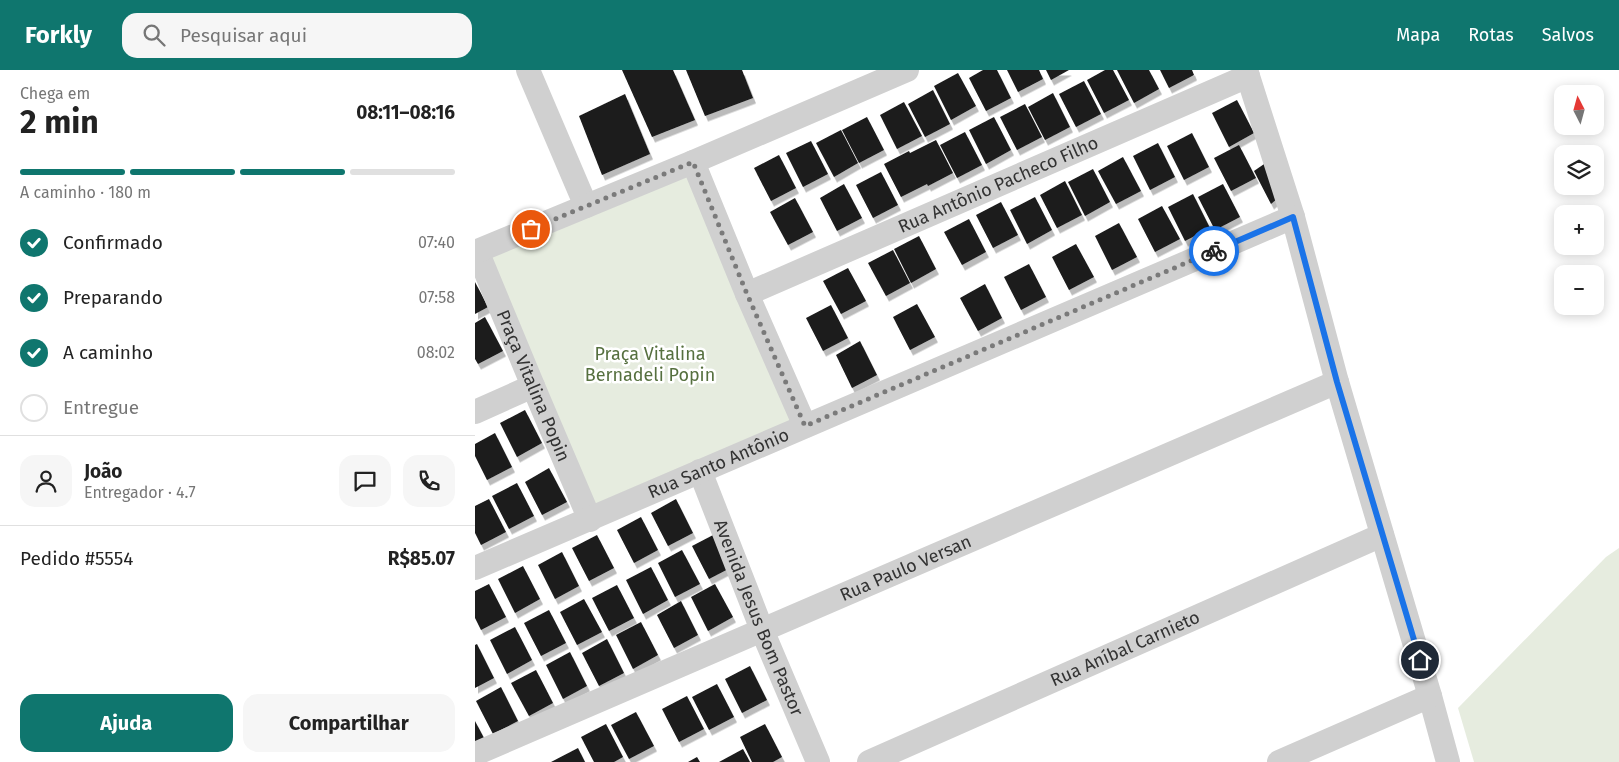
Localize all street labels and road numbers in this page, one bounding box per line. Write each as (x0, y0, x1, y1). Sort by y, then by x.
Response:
street label: Rua Antônio Pacheco Filho (895, 132, 1102, 238)
street label: Praça Vitalina Popin (492, 307, 575, 465)
street label: Rua Santo Antônio (645, 424, 792, 503)
street label: Avenida Jesus Bom Pastor (709, 516, 808, 719)
street label: Rua Paulo Versan (837, 530, 975, 606)
street label: Rua Aníbal Carnieto (1047, 606, 1203, 691)

